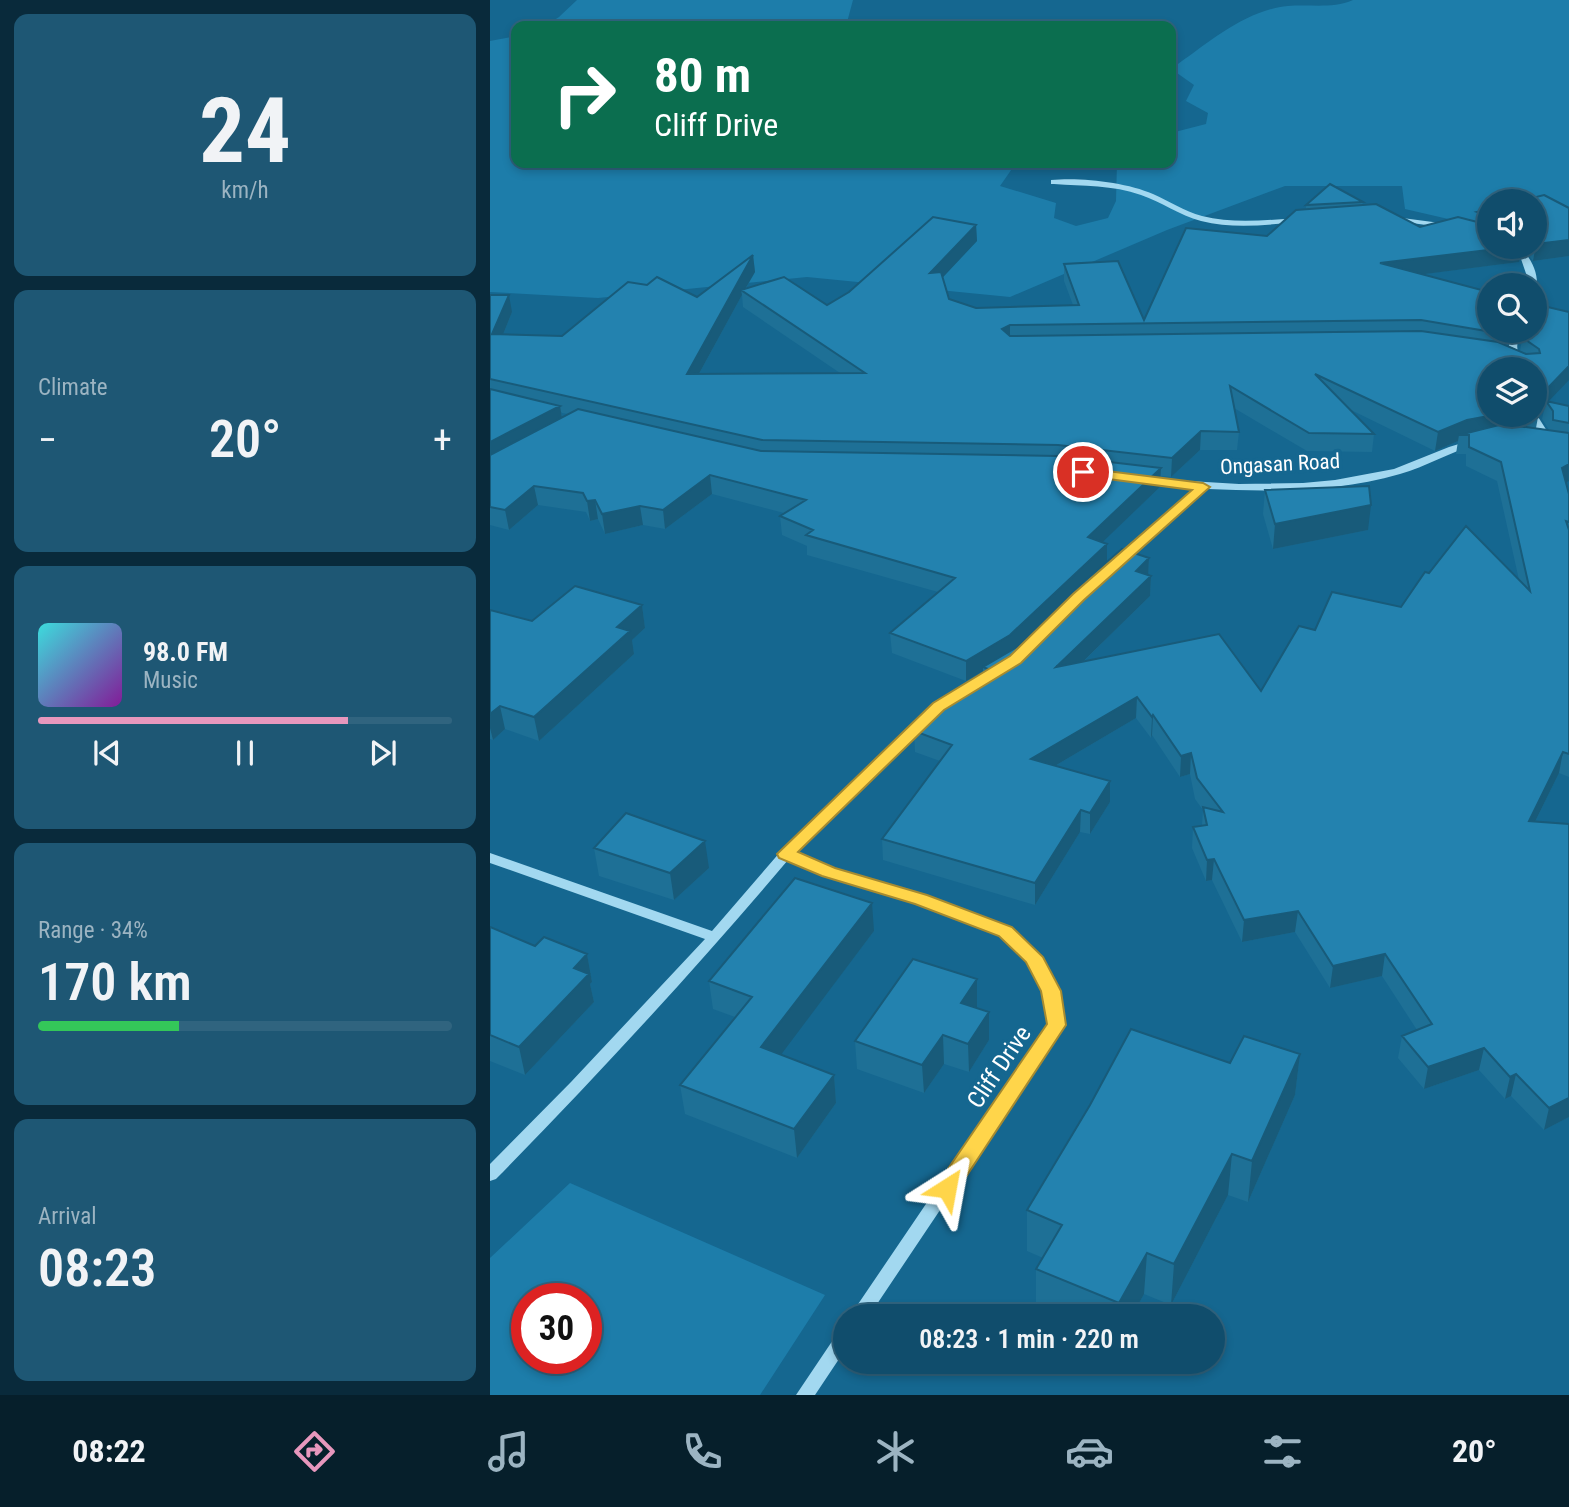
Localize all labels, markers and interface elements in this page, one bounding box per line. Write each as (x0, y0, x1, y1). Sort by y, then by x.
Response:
text: 80 m (654, 47, 751, 104)
icon: right (539, 49, 630, 140)
text: 24 (199, 78, 291, 184)
text: Cliff Drive (654, 106, 778, 144)
text: km/h (221, 177, 269, 204)
map controls (1477, 189, 1547, 427)
button: sound (1477, 189, 1547, 259)
button: search (1477, 273, 1547, 343)
button: layers (1477, 357, 1547, 427)
text: Climate (38, 374, 108, 401)
text: 20° (209, 409, 281, 470)
text: − (38, 418, 57, 462)
text: + (433, 418, 452, 462)
pin (1053, 442, 1113, 502)
street label: Ongasan Road (1219, 449, 1341, 479)
icon: arrive (1064, 453, 1102, 491)
text: 98.0 FM (143, 637, 228, 667)
text: Music (143, 667, 198, 694)
icon: previous (88, 734, 126, 772)
icon: pause (226, 734, 264, 772)
icon: next (364, 734, 402, 772)
text: Range · 34% (38, 917, 148, 944)
text: 170 km (38, 952, 192, 1013)
street label: Cliff Drive (961, 1021, 1037, 1113)
position arrow (910, 1151, 984, 1225)
text: Arrival (38, 1203, 97, 1230)
text: 08:23 (38, 1238, 156, 1299)
speed limit sign: 30 (511, 1283, 602, 1374)
text: 08:23 · 1 min · 220 m (919, 1324, 1139, 1354)
icon: directions (290, 1427, 339, 1476)
icon: music (484, 1427, 533, 1476)
icon: phone (678, 1427, 727, 1476)
icon: climate (871, 1427, 920, 1476)
icon: car (1065, 1427, 1114, 1476)
icon: filters (1258, 1427, 1307, 1476)
text: 08:22 (72, 1432, 146, 1470)
text: 20° (1452, 1432, 1497, 1470)

